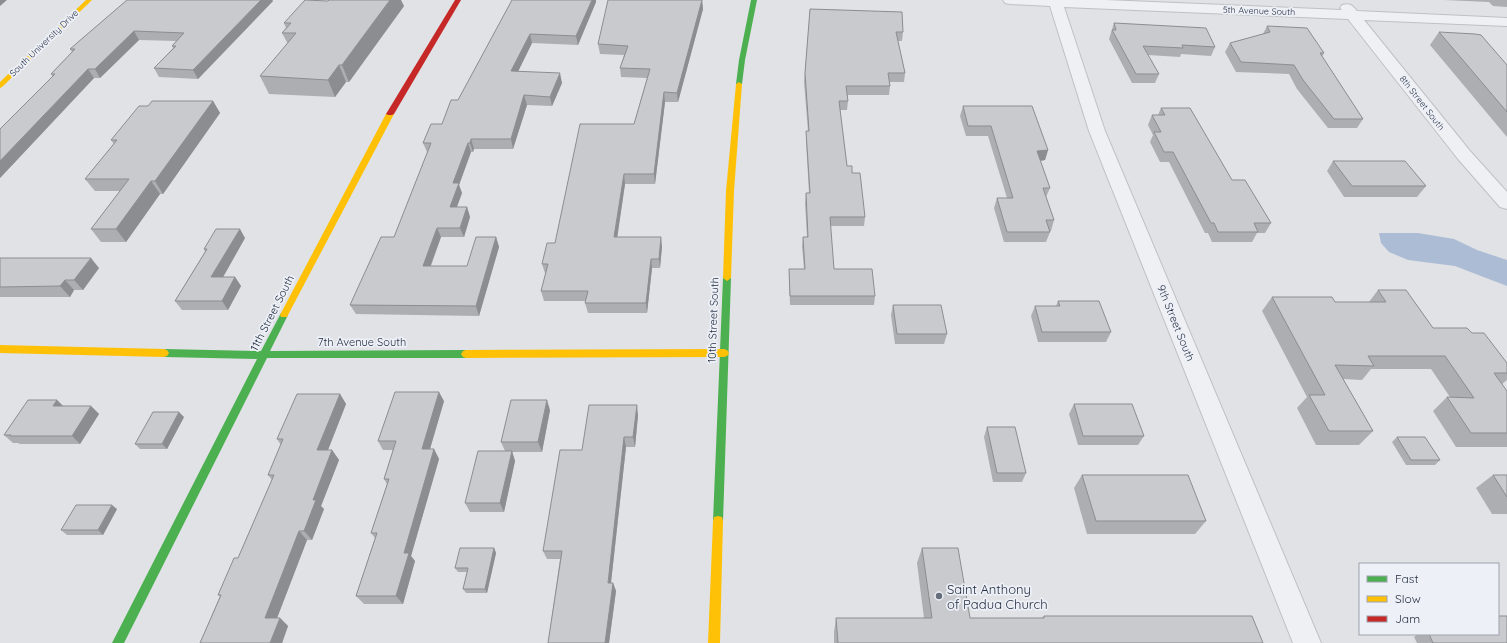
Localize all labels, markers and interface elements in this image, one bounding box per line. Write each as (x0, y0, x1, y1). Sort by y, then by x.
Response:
street label: 5th Avenue South (1223, 4, 1295, 17)
street label: South University Drive (7, 7, 80, 78)
street label: 8th Street South (1398, 73, 1447, 132)
street label: 11th Street South (247, 273, 297, 353)
street label: 10th Street South (705, 277, 721, 363)
street label: 9th Street South (1154, 283, 1198, 363)
street label: 7th Avenue South (318, 335, 406, 349)
legend (1359, 563, 1499, 635)
text: Fast (1395, 571, 1419, 586)
place label: Saint Anthony of Padua Church (947, 581, 1048, 612)
marker: Saint Anthony of Padua Church (934, 591, 944, 601)
text: Slow (1395, 591, 1421, 606)
text: Jam (1395, 611, 1420, 626)

